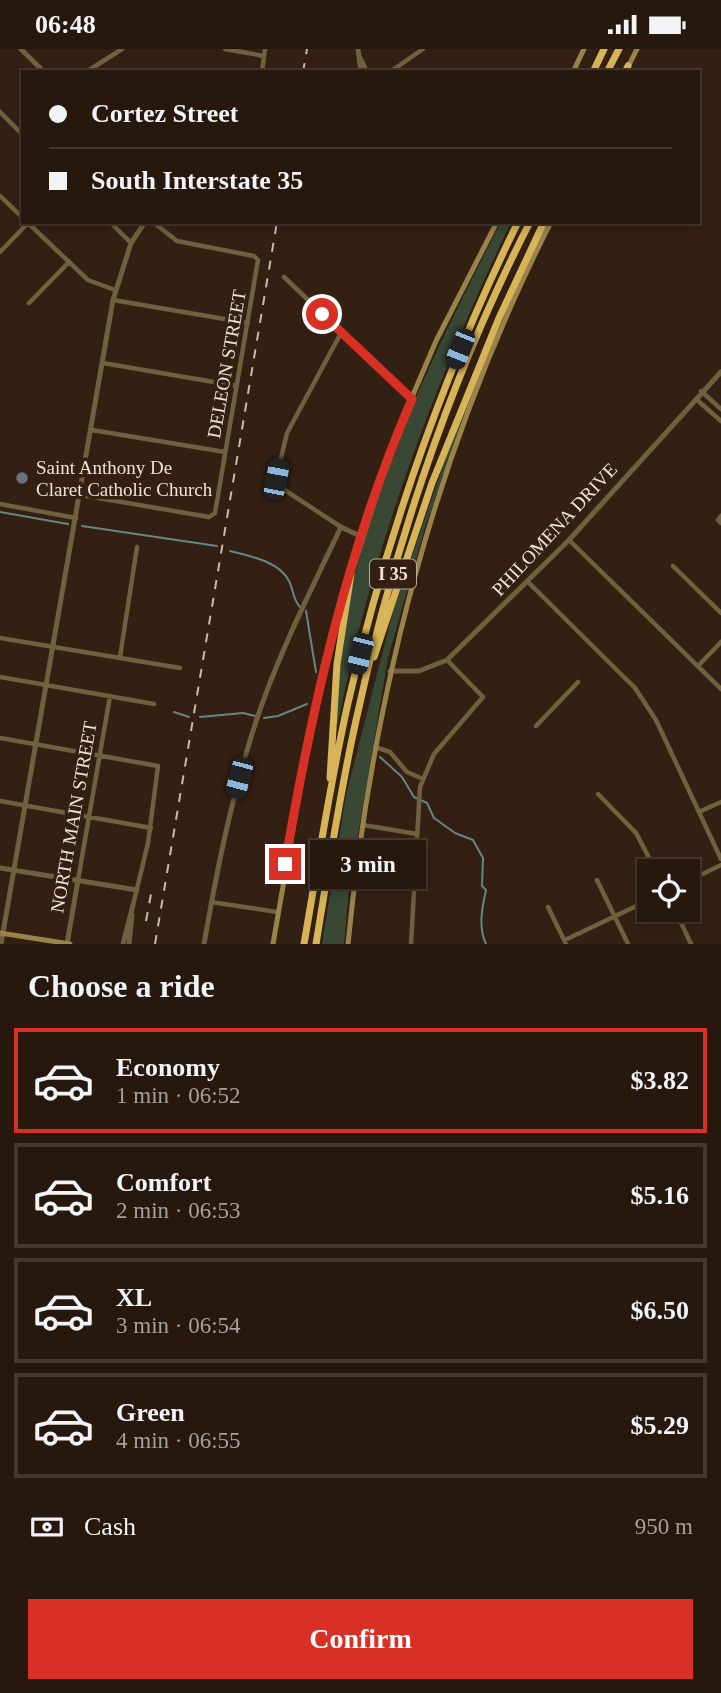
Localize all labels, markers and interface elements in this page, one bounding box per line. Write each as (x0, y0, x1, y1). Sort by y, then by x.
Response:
text: 06:48 (35, 10, 96, 39)
text: Cortez Street (91, 99, 238, 128)
text: South Interstate 35 (91, 166, 303, 195)
street label: DELEON STREET (203, 288, 250, 440)
route start (306, 298, 338, 330)
car (443, 326, 478, 372)
car (262, 456, 291, 502)
place label: Saint Anthony De Claret Catholic Church (36, 457, 213, 500)
street label: PHILOMENA DRIVE (487, 459, 621, 600)
marker: Saint Anthony De Claret Catholic Church (14, 470, 30, 486)
road number: I 35 (370, 559, 416, 589)
car (345, 631, 376, 677)
street label: NORTH MAIN STREET (46, 719, 101, 915)
car (224, 755, 255, 801)
callout: 3 min (310, 839, 425, 889)
route end (269, 848, 301, 880)
text: 3 min (340, 852, 396, 877)
map controls (637, 859, 700, 922)
button: locate (637, 859, 700, 922)
text: Choose a ride (28, 968, 215, 1004)
icon: car (32, 1049, 95, 1112)
text: Economy (116, 1053, 220, 1082)
text: $3.82 (631, 1066, 689, 1095)
text: 1 min · 06:52 (116, 1083, 241, 1108)
icon: car (32, 1164, 95, 1227)
text: Comfort (116, 1168, 211, 1197)
text: $5.16 (631, 1181, 689, 1210)
text: 2 min · 06:53 (116, 1198, 241, 1223)
icon: car (32, 1279, 95, 1342)
text: XL (116, 1283, 152, 1312)
text: $6.50 (631, 1296, 689, 1325)
text: 3 min · 06:54 (116, 1313, 241, 1338)
icon: car (32, 1394, 95, 1457)
text: Green (116, 1398, 185, 1427)
text: $5.29 (631, 1411, 689, 1440)
text: 4 min · 06:55 (116, 1428, 241, 1453)
icon: cash (28, 1508, 66, 1546)
text: Cash (84, 1512, 136, 1541)
text: 950 m (635, 1514, 693, 1539)
button: Confirm (28, 1599, 693, 1679)

